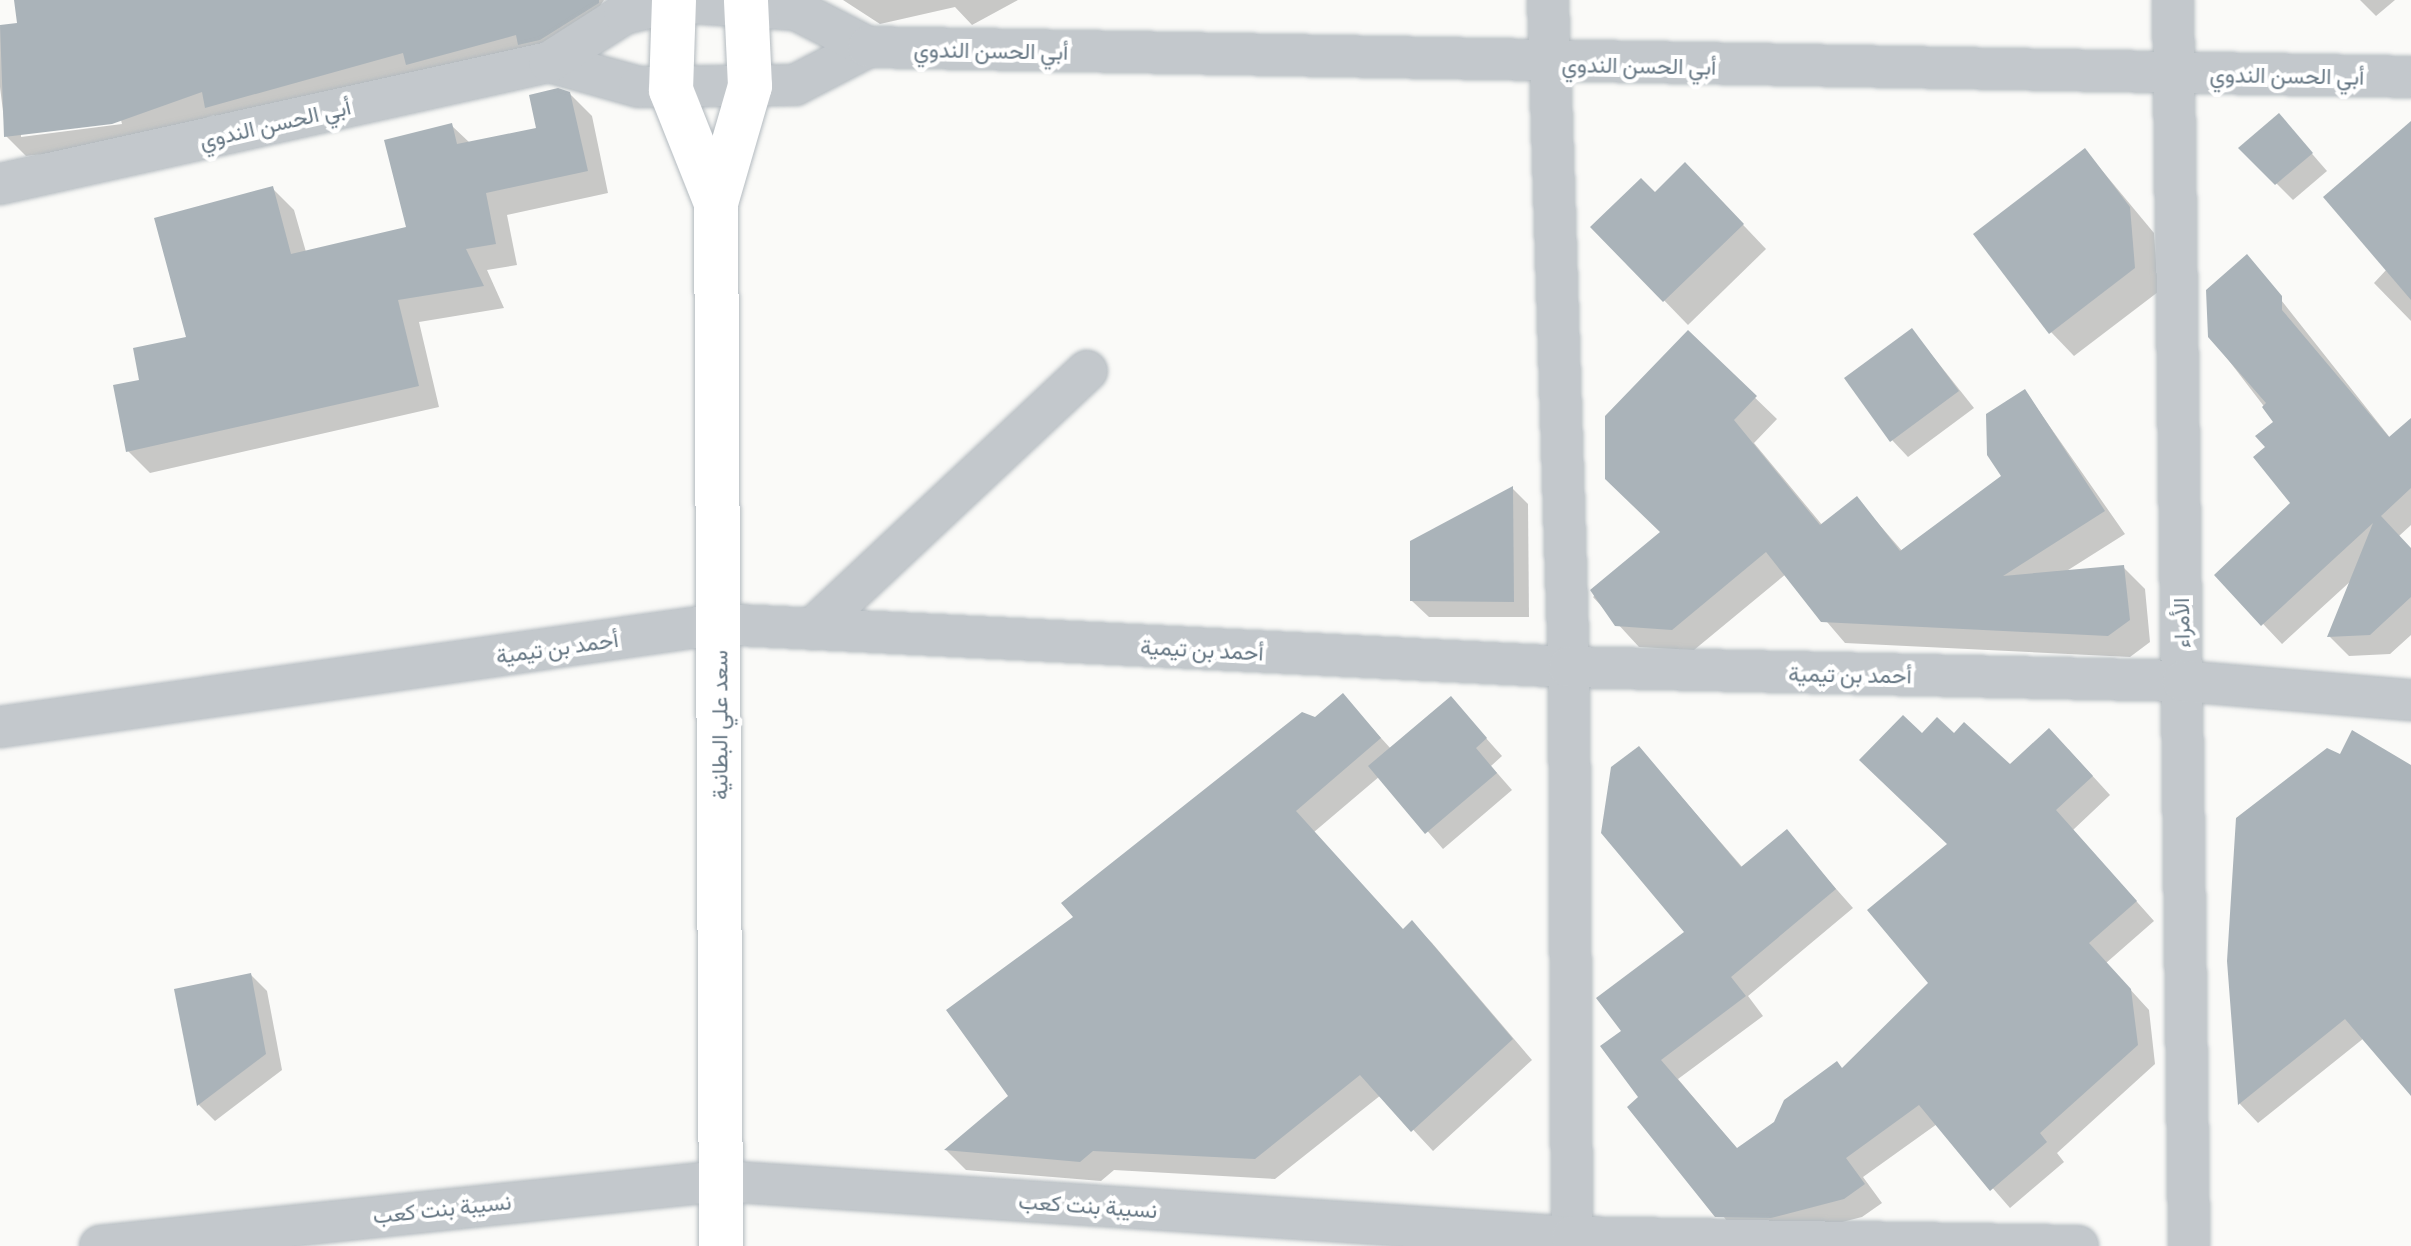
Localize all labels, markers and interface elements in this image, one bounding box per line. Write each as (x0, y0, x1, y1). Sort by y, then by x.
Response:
street label: أبي الحسن الندوي (913, 35, 1069, 65)
street label: أبي الحسن الندوي (1561, 50, 1717, 80)
street label: أبي الحسن الندوي (2209, 60, 2365, 90)
street label: أبي الحسن الندوي (197, 93, 353, 153)
street label: الأمراء (2167, 598, 2195, 648)
street label: أحمد بن تيمية (494, 625, 620, 669)
street label: أحمد بن تيمية (1140, 633, 1264, 665)
street label: سعد علي البطانية (706, 650, 732, 800)
street label: أحمد بن تيمية (1788, 660, 1912, 688)
street label: نسيبة بنت كعب (1018, 1187, 1158, 1223)
street label: نسيبة بنت كعب (371, 1188, 513, 1228)

